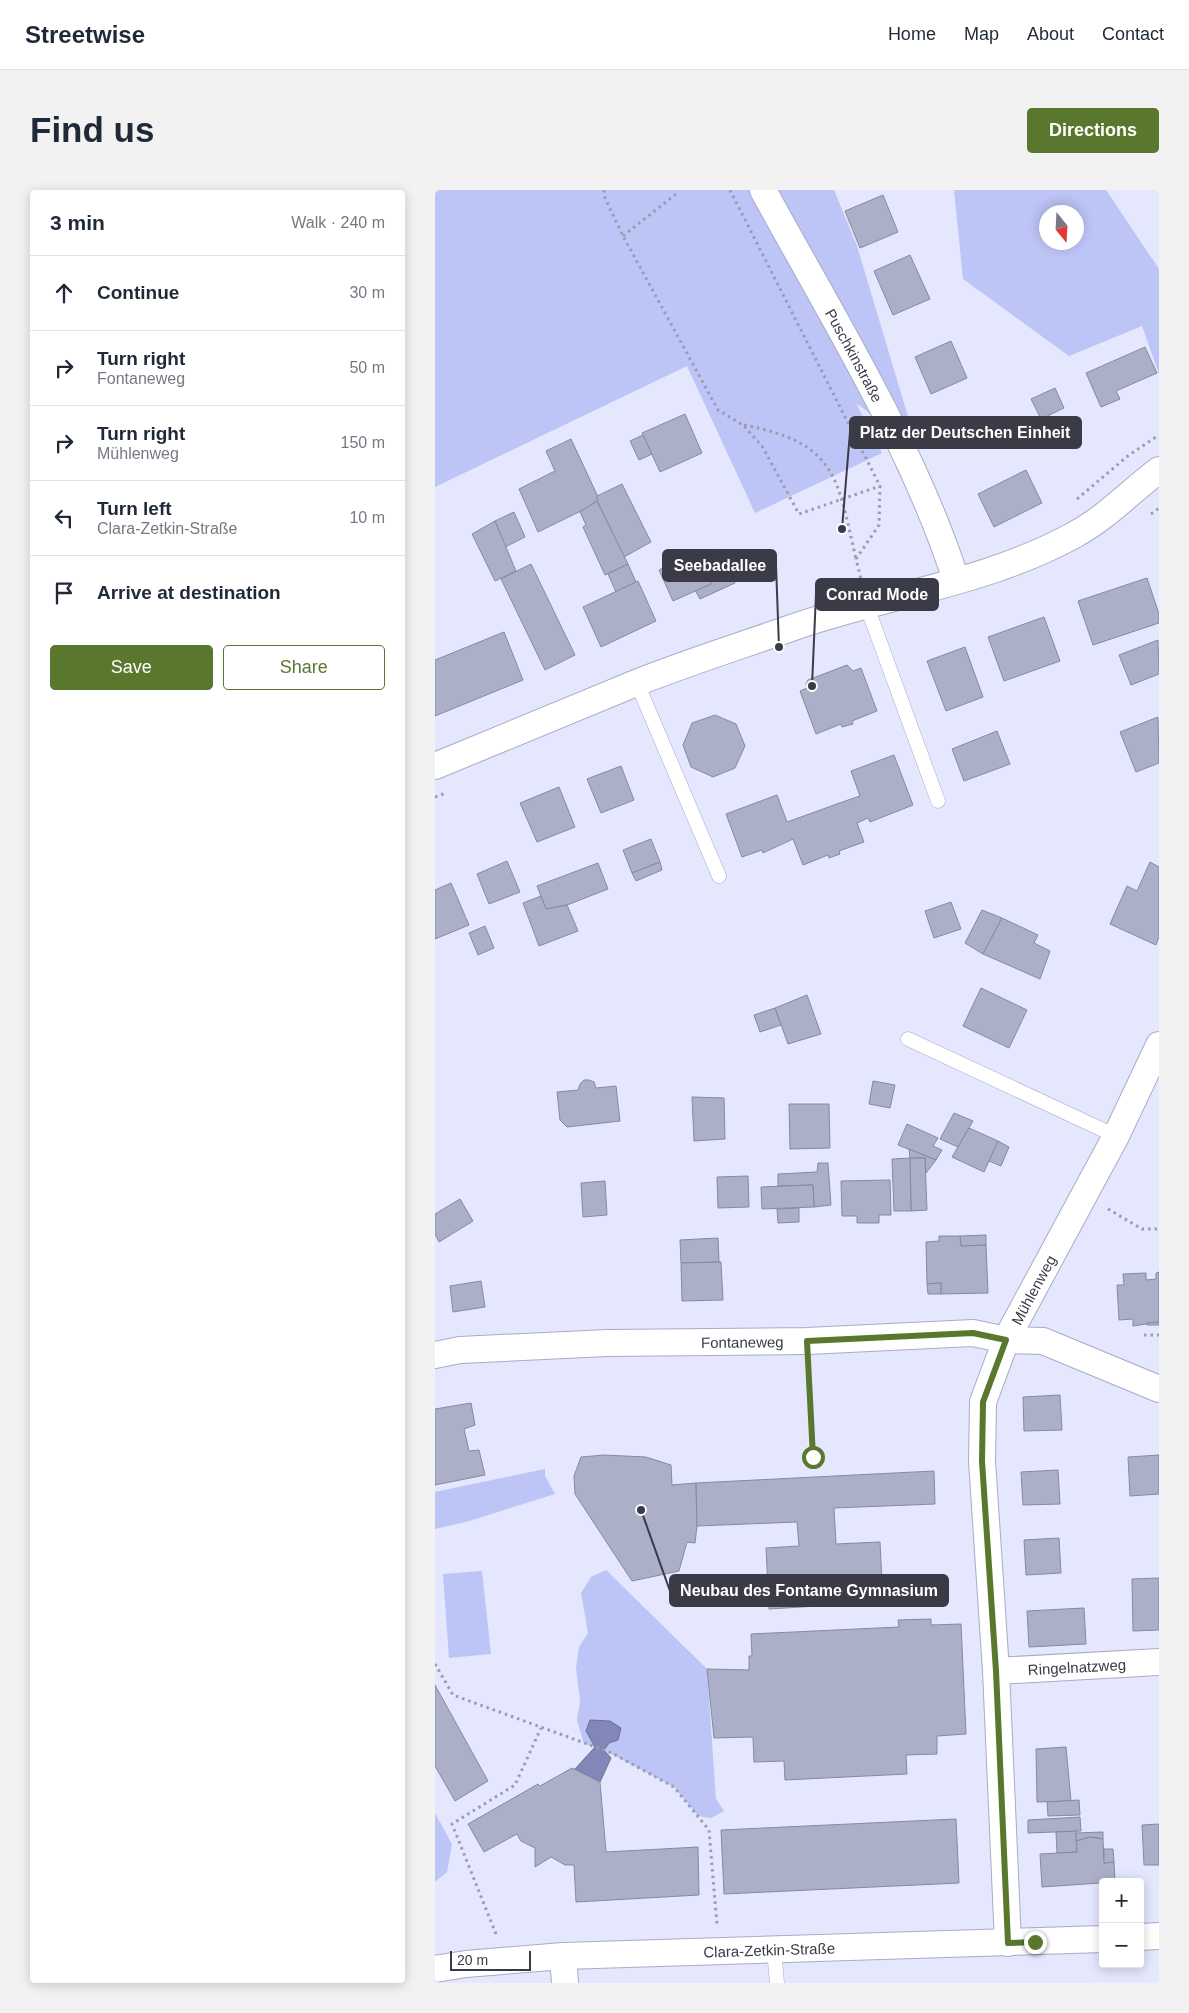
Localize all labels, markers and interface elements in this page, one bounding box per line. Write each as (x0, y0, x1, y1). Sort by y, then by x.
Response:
text: Streetwise (25, 21, 145, 48)
text: Home (888, 24, 936, 44)
text: Map (964, 24, 999, 44)
text: About (1027, 24, 1074, 44)
text: Contact (1102, 24, 1164, 44)
button: Directions (1027, 108, 1159, 153)
text: Find us (30, 110, 154, 149)
north arrow (1039, 205, 1084, 250)
text: 3 min (50, 211, 105, 234)
text: Walk · 240 m (291, 214, 385, 231)
icon: ahead (50, 279, 78, 307)
text: Continue (97, 282, 179, 303)
text: 30 m (349, 284, 385, 301)
street label: Puschkinstraße (822, 306, 887, 405)
text: Turn right (97, 348, 185, 369)
icon: right (50, 354, 78, 382)
text: 50 m (349, 359, 385, 376)
text: Fontaneweg (97, 370, 185, 387)
callout: Platz der Deutschen Einheit (850, 417, 1081, 448)
text: Turn right (97, 423, 185, 444)
text: Platz der Deutschen Einheit (860, 424, 1071, 441)
icon: right (50, 429, 78, 457)
text: 150 m (341, 434, 385, 451)
text: Mühlenweg (97, 445, 179, 462)
text: Turn left (97, 498, 172, 519)
icon: left (50, 504, 78, 532)
text: 10 m (349, 509, 385, 526)
text: Clara-Zetkin-Straße (97, 520, 237, 537)
callout: Seebadallee (663, 550, 776, 581)
text: Seebadallee (674, 557, 766, 574)
icon: arrive (50, 579, 78, 607)
callout: Conrad Mode (816, 579, 938, 610)
text: Arrive at destination (97, 582, 281, 603)
text: Conrad Mode (826, 586, 928, 603)
button: Save (50, 645, 213, 690)
button: Share (223, 645, 385, 690)
street label: Mühlenweg (1007, 1252, 1059, 1328)
street label: Fontaneweg (701, 1333, 784, 1351)
route start (802, 1446, 825, 1469)
callout: Neubau des Fontame Gymnasium (670, 1575, 948, 1606)
text: Neubau des Fontame Gymnasium (680, 1582, 938, 1599)
street label: Ringelnatzweg (1027, 1655, 1126, 1678)
map controls (1099, 1878, 1144, 1968)
button: + (1099, 1878, 1144, 1923)
button: − (1099, 1923, 1144, 1968)
route end (1024, 1931, 1047, 1954)
street label: Clara-Zetkin-Straße (703, 1939, 835, 1960)
scale bar (450, 1948, 531, 1971)
text: 20 m (457, 1952, 488, 1968)

